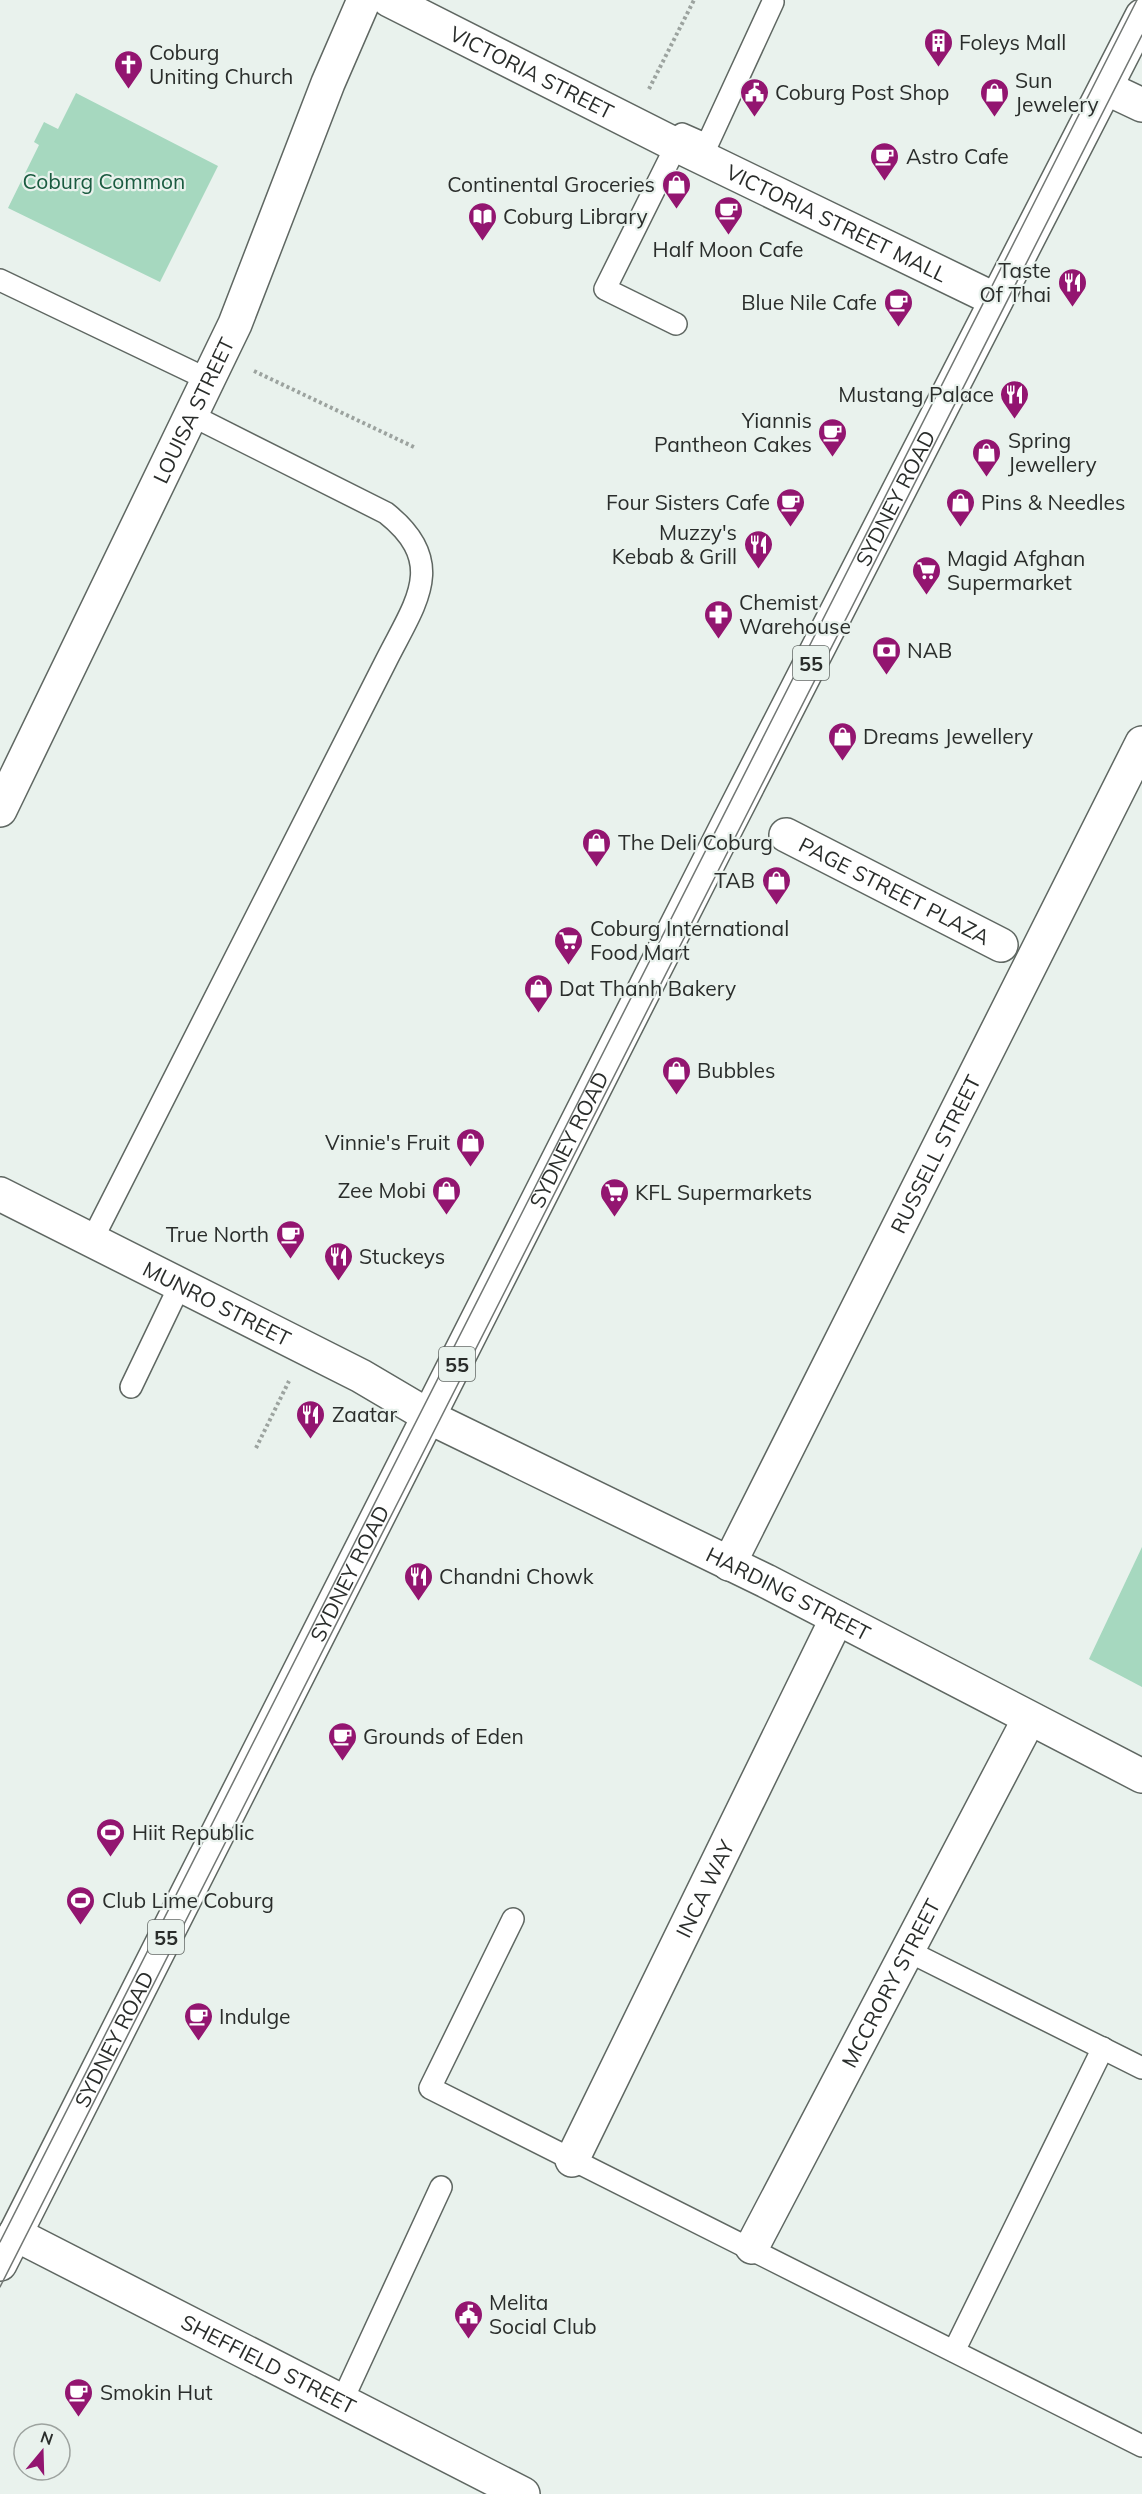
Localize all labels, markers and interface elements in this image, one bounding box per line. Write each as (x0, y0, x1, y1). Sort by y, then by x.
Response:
street label: VICTORIA STREET (445, 20, 618, 125)
building icon: Foleys Mall (922, 26, 954, 68)
place label: Foleys Mall (959, 29, 1066, 55)
place label: Coburg Uniting Church (149, 39, 293, 89)
church icon: Coburg Uniting Church (112, 48, 144, 90)
place label: Sun Jewelery (1015, 67, 1099, 117)
public building icon: Coburg Post Shop (738, 76, 770, 118)
shop icon: Sun Jewelery (978, 76, 1010, 118)
place label: Coburg Post Shop (775, 79, 949, 105)
cafe icon: Astro Cafe (869, 140, 901, 182)
place label: Astro Cafe (906, 143, 1009, 169)
street label: VICTORIA STREET MALL (722, 158, 952, 288)
park label: Coburg Common (23, 168, 185, 194)
shop icon: Continental Groceries (660, 168, 692, 210)
place label: Continental Groceries (447, 171, 655, 197)
cafe icon: Half Moon Cafe (712, 194, 744, 236)
library icon: Coburg Library (466, 200, 498, 242)
place label: Coburg Library (503, 203, 648, 229)
place label: Half Moon Cafe (653, 236, 803, 262)
place label: Taste Of Thai (980, 257, 1051, 307)
restaurant icon: Taste Of Thai (1056, 266, 1088, 308)
cafe icon: Blue Nile Cafe (882, 286, 914, 328)
place label: Blue Nile Cafe (741, 289, 877, 315)
street label: LOUISA STREET (147, 333, 240, 487)
restaurant icon: Mustang Palace (999, 378, 1031, 420)
place label: Mustang Palace (838, 381, 994, 407)
place label: Yiannis Pantheon Cakes (654, 407, 812, 457)
cafe icon: Yiannis Pantheon Cakes (817, 416, 849, 458)
street label: SYDNEY ROAD (850, 426, 941, 570)
place label: Spring Jewellery (1008, 427, 1097, 477)
shop icon: Spring Jewellery (971, 436, 1003, 478)
cafe icon: Four Sisters Cafe (775, 486, 807, 528)
shop icon: Pins & Needles (944, 486, 976, 528)
place label: Four Sisters Cafe (606, 489, 770, 515)
place label: Pins & Needles (981, 489, 1125, 515)
place label: Muzzy's Kebab & Grill (612, 519, 737, 569)
restaurant icon: Muzzy's Kebab & Grill (742, 528, 774, 570)
place label: Magid Afghan Supermarket (947, 545, 1085, 595)
supermarket icon: Magid Afghan Supermarket (910, 554, 942, 596)
place label: Chemist Warehouse (739, 589, 851, 639)
pharmacy icon: Chemist Warehouse (702, 598, 734, 640)
bank icon: NAB (870, 634, 902, 676)
place label: NAB (907, 637, 952, 663)
road number: 55 (793, 646, 829, 680)
shop icon: Dreams Jewellery (826, 720, 858, 762)
place label: Dreams Jewellery (863, 723, 1033, 749)
shop icon: The Deli Coburg (581, 826, 613, 868)
place label: The Deli Coburg (618, 829, 773, 855)
street label: PAGE STREET PLAZA (795, 831, 995, 950)
shop icon: TAB (760, 864, 792, 906)
place label: TAB (714, 867, 755, 893)
place label: Coburg International Food Mart (590, 915, 789, 965)
supermarket icon: Coburg International Food Mart (553, 924, 585, 966)
shop icon: Dat Thanh Bakery (522, 972, 554, 1014)
place label: Dat Thanh Bakery (559, 975, 736, 1001)
shop icon: Bubbles (660, 1054, 692, 1096)
place label: Bubbles (697, 1057, 775, 1083)
street label: SYDNEY ROAD (523, 1067, 614, 1212)
street label: RUSSELL STREET (885, 1070, 986, 1238)
shop icon: Vinnie's Fruit (455, 1126, 487, 1168)
place label: Vinnie's Fruit (325, 1129, 450, 1155)
shop icon: Zee Mobi (431, 1174, 463, 1216)
supermarket icon: KFL Supermarkets (598, 1176, 630, 1218)
place label: Zee Mobi (338, 1177, 426, 1203)
place label: KFL Supermarkets (635, 1179, 812, 1205)
cafe icon: True North (274, 1218, 306, 1260)
place label: True North (166, 1221, 269, 1247)
restaurant icon: Stuckeys (322, 1240, 354, 1282)
place label: Stuckeys (359, 1243, 445, 1269)
street label: MUNRO STREET (139, 1255, 296, 1352)
road number: 55 (439, 1347, 475, 1381)
restaurant icon: Zaatar (295, 1398, 327, 1440)
place label: Zaatar (332, 1401, 397, 1427)
street label: SYDNEY ROAD (304, 1501, 394, 1646)
street label: HARDING STREET (702, 1541, 875, 1646)
restaurant icon: Chandni Chowk (402, 1560, 434, 1602)
place label: Chandni Chowk (439, 1563, 594, 1589)
cafe icon: Grounds of Eden (326, 1720, 358, 1762)
place label: Grounds of Eden (363, 1723, 524, 1749)
sports icon: Hiit Republic (95, 1816, 127, 1858)
place label: Hiit Republic (132, 1819, 254, 1845)
street label: INCA WAY (670, 1836, 740, 1942)
sports icon: Club Lime Coburg (65, 1884, 97, 1926)
place label: Club Lime Coburg (102, 1887, 274, 1913)
street label: MCCRORY STREET (836, 1894, 945, 2072)
road number: 55 (148, 1920, 184, 1954)
street label: SYDNEY ROAD (68, 1967, 159, 2112)
cafe icon: Indulge (182, 2000, 214, 2042)
place label: Indulge (219, 2003, 291, 2029)
place label: Melita Social Club (489, 2289, 597, 2339)
public building icon: Melita Social Club (452, 2298, 484, 2340)
street label: SHEFFIELD STREET (177, 2308, 361, 2419)
cafe icon: Smokin Hut (63, 2376, 95, 2418)
place label: Smokin Hut (100, 2379, 213, 2405)
north arrow (12, 2422, 72, 2482)
text: N (38, 2426, 56, 2449)

